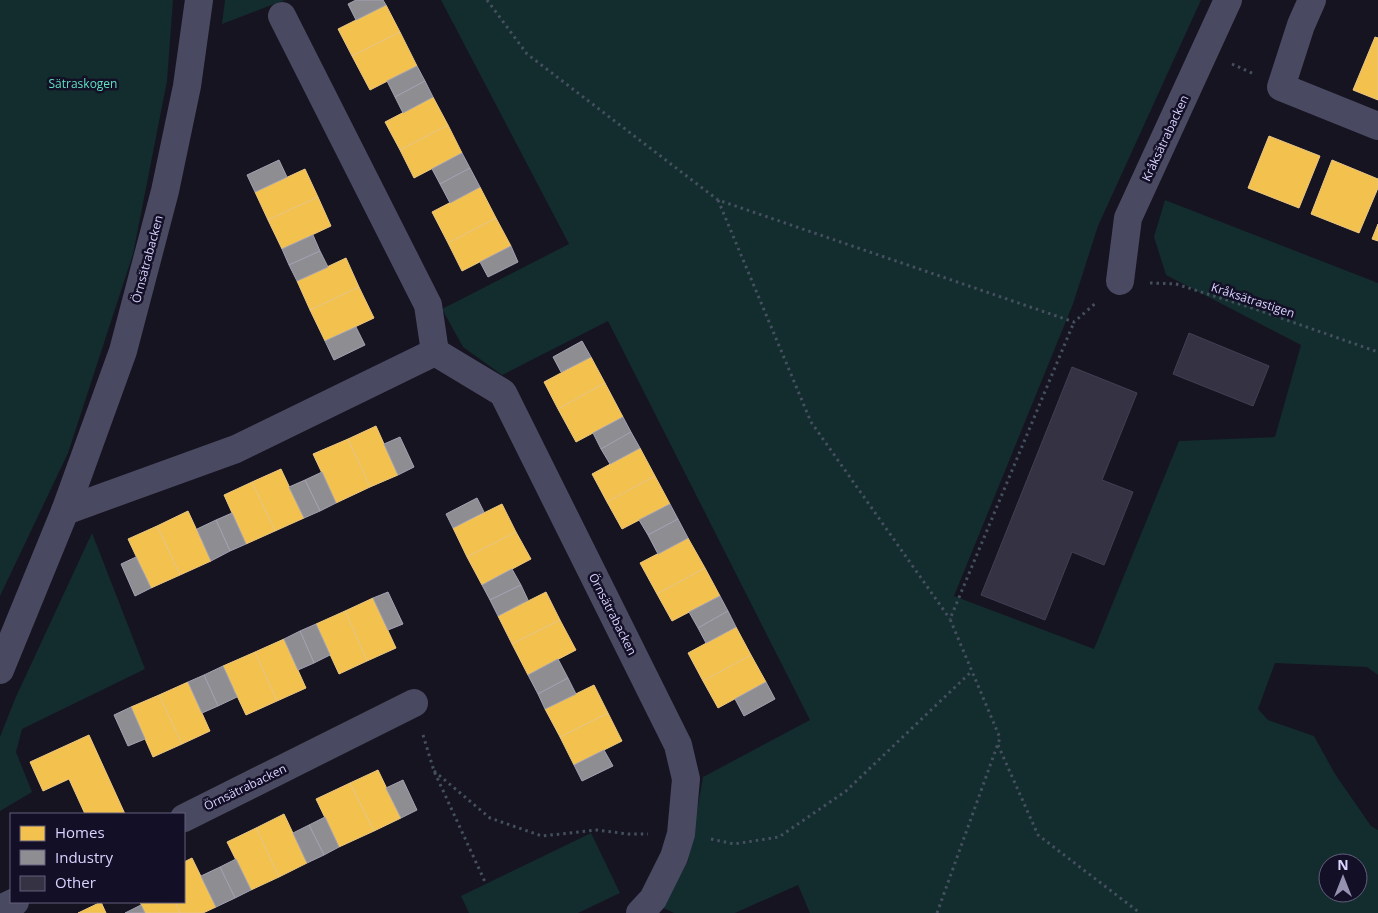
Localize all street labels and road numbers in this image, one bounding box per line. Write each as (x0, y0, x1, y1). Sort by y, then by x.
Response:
street label: Kråksätrabacken (1138, 92, 1192, 184)
street label: Örnsätrabacken (127, 213, 167, 305)
street label: Kråksätrastigen (1209, 278, 1297, 322)
street label: Örnsätrabacken (585, 570, 641, 658)
street label: Örnsätrabacken (201, 760, 289, 814)

